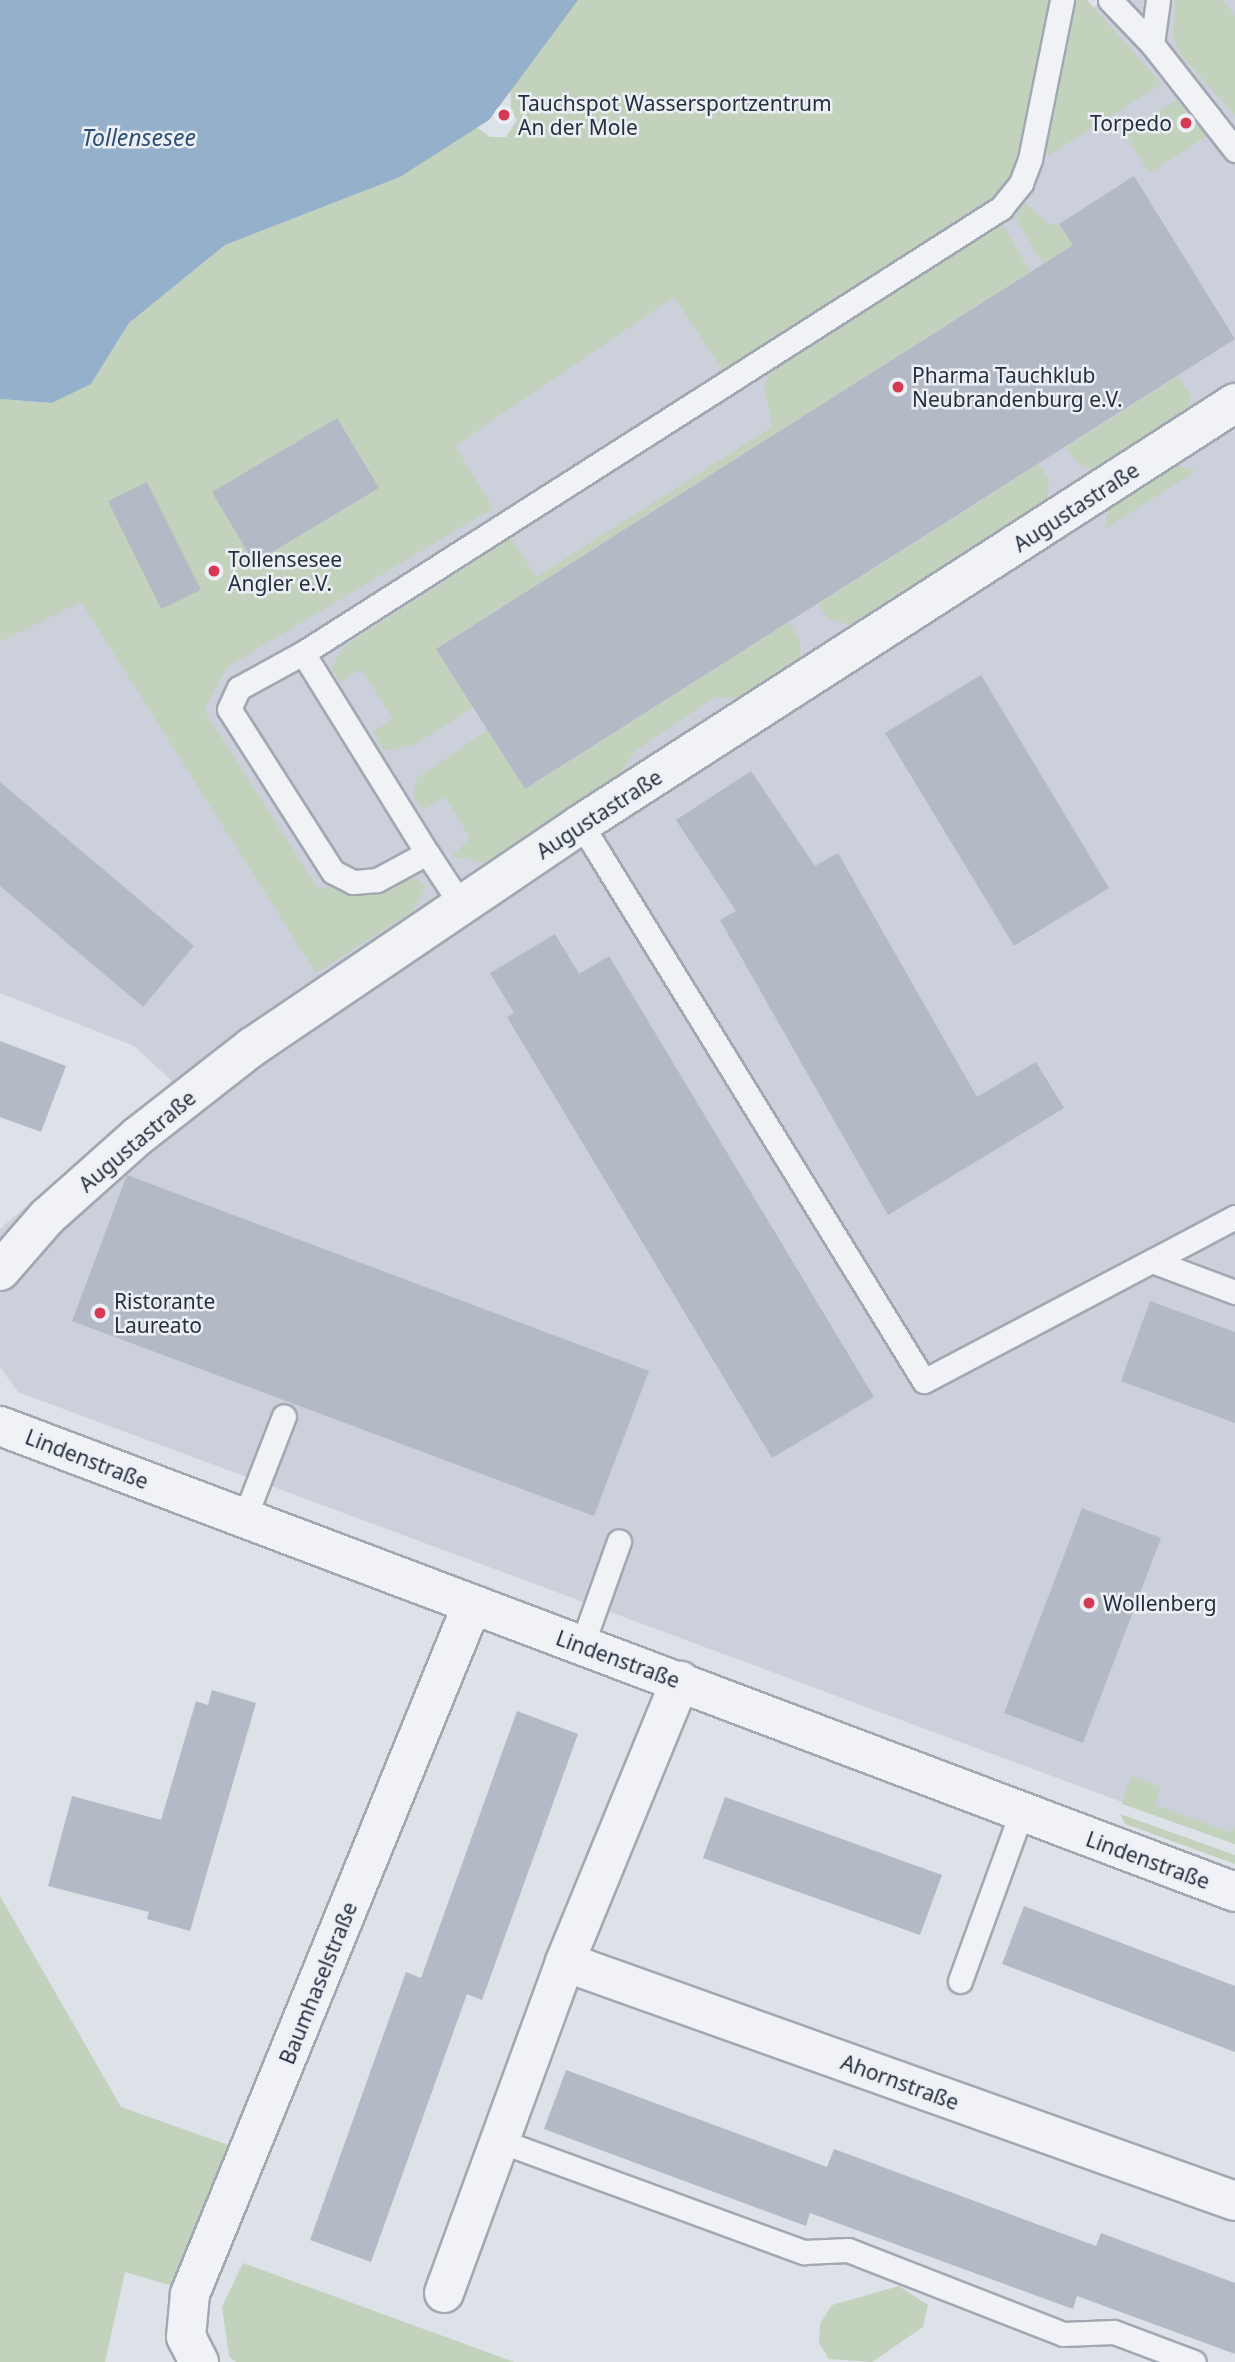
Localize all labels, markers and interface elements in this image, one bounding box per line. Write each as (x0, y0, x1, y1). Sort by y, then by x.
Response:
place label: Tauchspot Wassersportzentrum An der Mole (518, 90, 832, 140)
marker: Tauchspot Wassersportzentrum An der Mole (496, 107, 512, 123)
place label: Torpedo (1090, 110, 1172, 136)
marker: Torpedo (1178, 115, 1194, 131)
water label: Tollensesee (82, 123, 196, 151)
place label: Pharma Tauchklub Neubrandenburg e.V. (912, 362, 1123, 412)
marker: Pharma Tauchklub Neubrandenburg e.V. (890, 379, 906, 395)
street label: Augustastraße (1009, 457, 1143, 557)
place label: Tollensesee Angler e.V. (228, 546, 342, 596)
marker: Tollensesee Angler e.V. (206, 563, 222, 579)
street label: Augustastraße (532, 764, 666, 864)
street label: Augustastraße (74, 1085, 200, 1197)
place label: Ristorante Laureato (114, 1288, 215, 1338)
marker: Ristorante Laureato (92, 1305, 108, 1321)
street label: Lindenstraße (22, 1424, 152, 1494)
place label: Wollenberg (1103, 1590, 1217, 1616)
marker: Wollenberg (1081, 1595, 1097, 1611)
street label: Lindenstraße (553, 1625, 683, 1693)
street label: Lindenstraße (1083, 1826, 1213, 1894)
street label: Baumhaselstraße (274, 1898, 362, 2068)
street label: Ahornstraße (838, 2049, 962, 2115)

